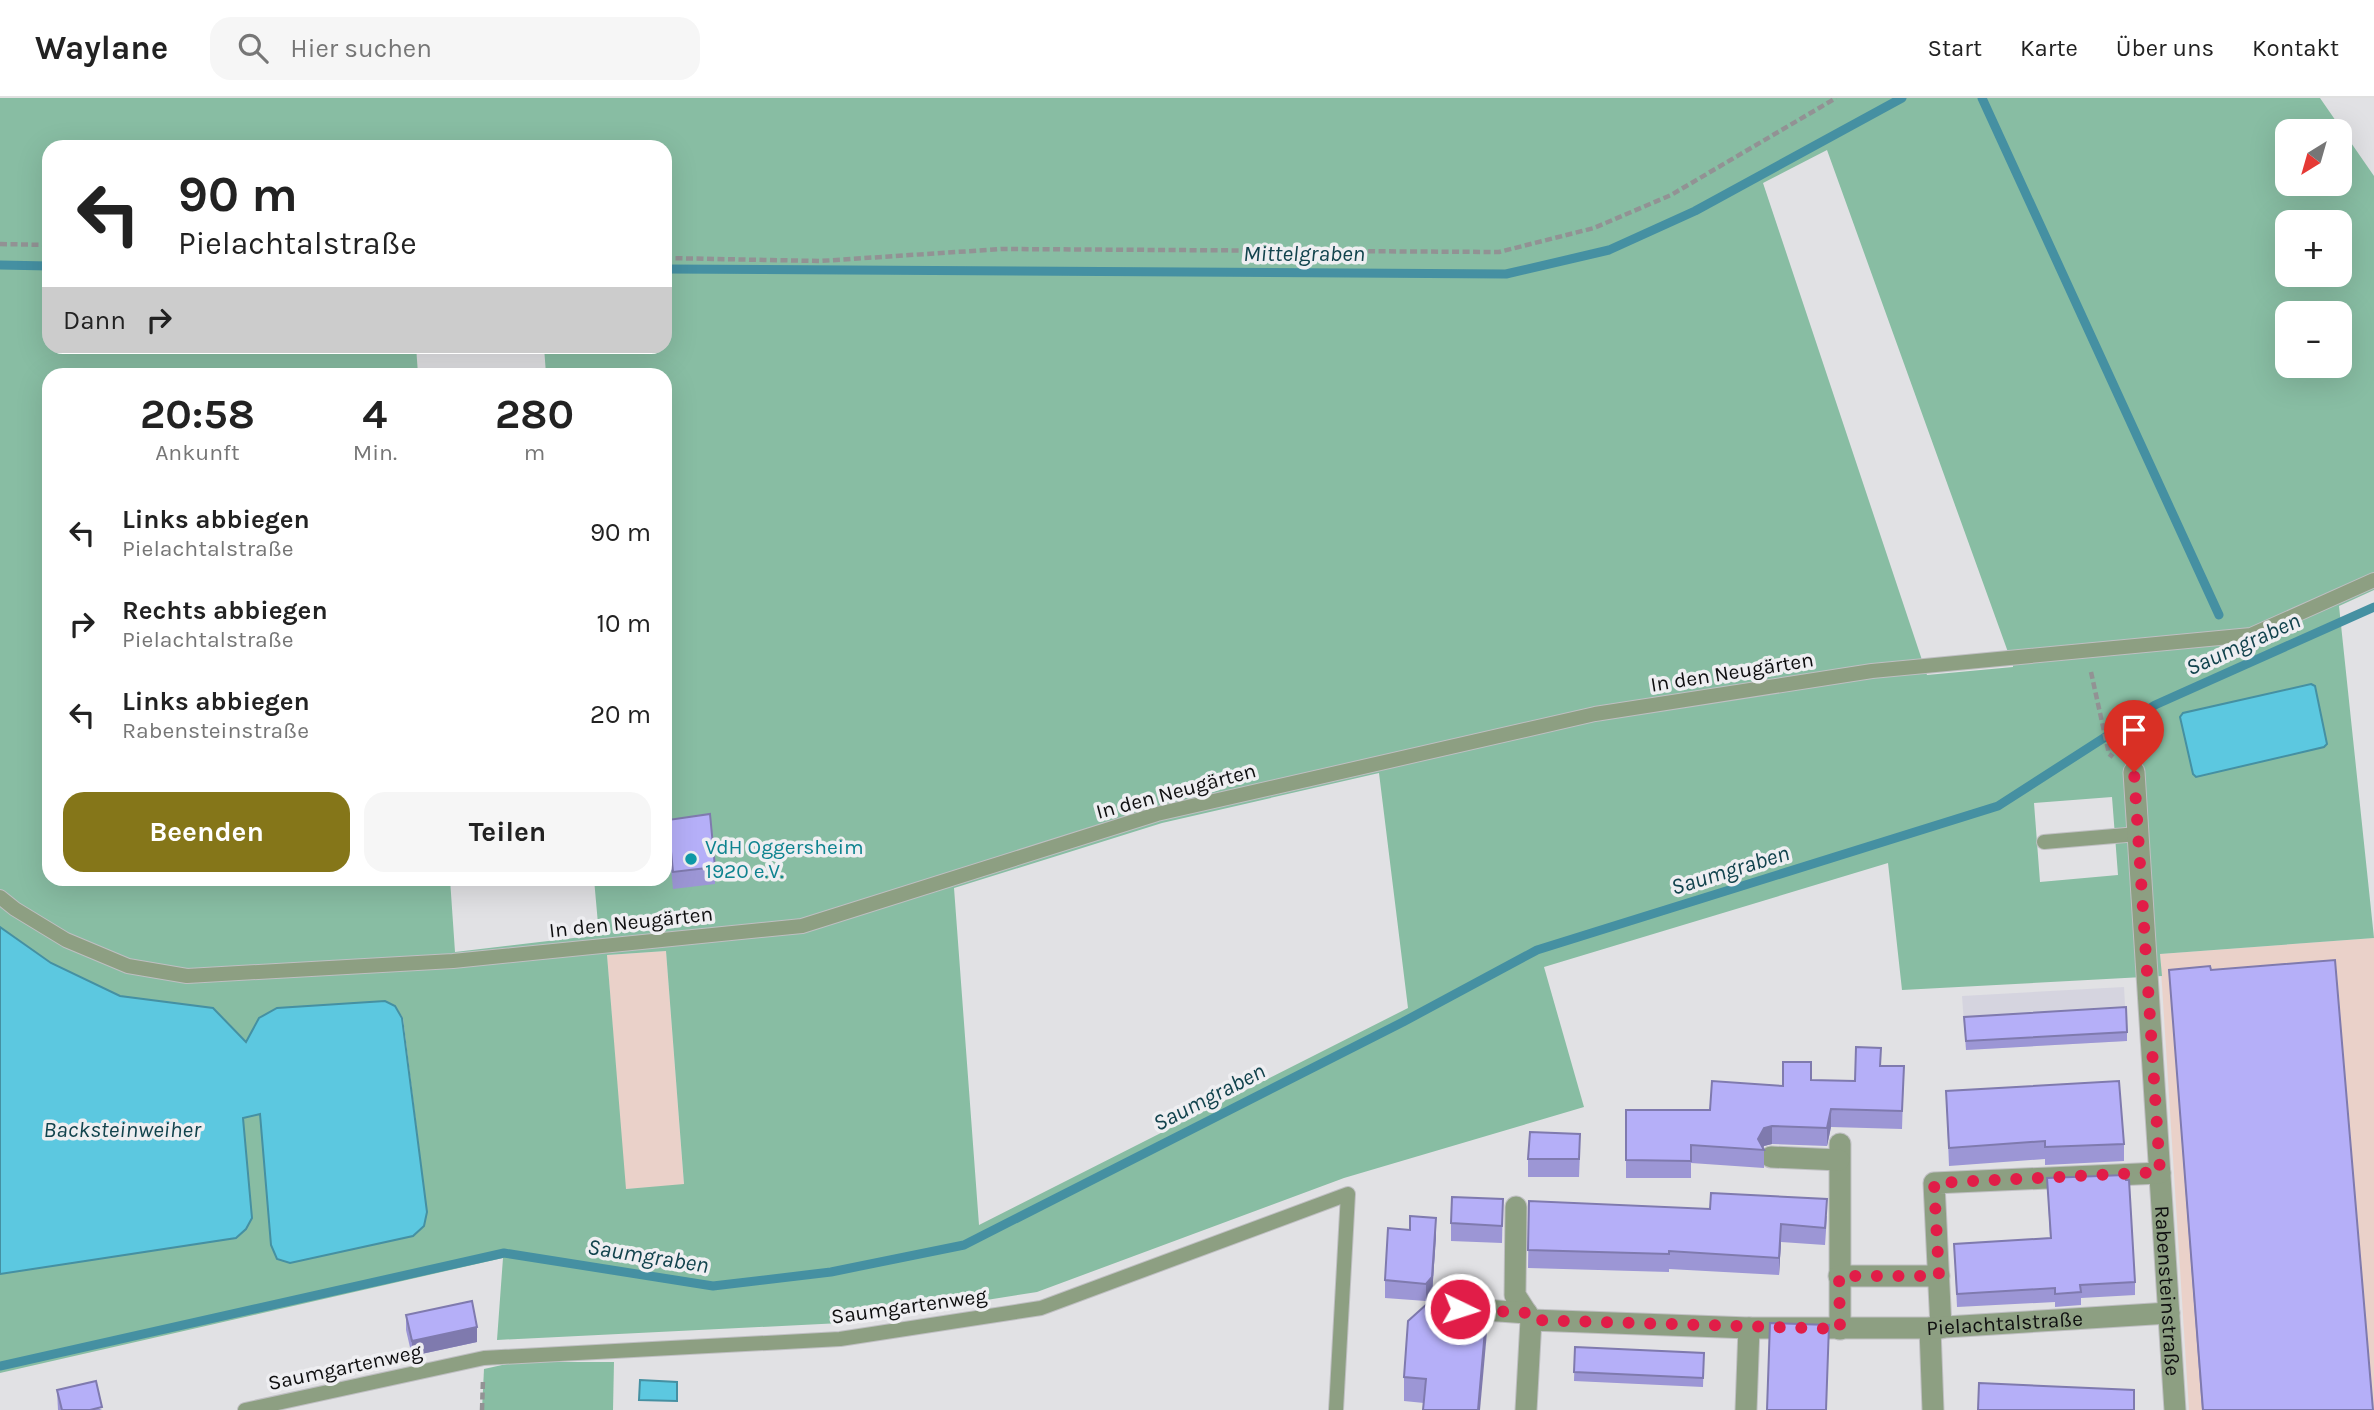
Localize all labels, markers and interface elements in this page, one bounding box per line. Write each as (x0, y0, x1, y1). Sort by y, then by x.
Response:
search box (210, 17, 700, 80)
text: Waylane (35, 29, 168, 67)
icon: search (234, 29, 272, 67)
text: Hier suchen (290, 33, 432, 64)
text: Start (1928, 34, 1982, 62)
text: Karte (2020, 34, 2078, 62)
text: Über uns (2116, 34, 2214, 62)
text: Kontakt (2252, 34, 2339, 62)
north arrow (2275, 119, 2352, 196)
map controls (2275, 119, 2352, 378)
text: 90 m (178, 166, 298, 223)
icon: left (63, 168, 154, 259)
button: + (2275, 210, 2352, 287)
text: Pielachtalstraße (178, 225, 417, 262)
water label: Mittelgraben (1243, 240, 1365, 267)
icon: right (140, 301, 178, 339)
button: − (2275, 301, 2352, 378)
text: Dann (63, 305, 126, 336)
text: 20:58 (140, 389, 255, 439)
text: 4 (362, 389, 387, 439)
text: 280 (495, 389, 574, 439)
text: Ankunft (155, 439, 240, 466)
text: Min. (353, 439, 397, 466)
text: m (524, 439, 545, 466)
text: Links abbiegen (122, 504, 310, 535)
icon: left (63, 514, 101, 552)
text: 90 m (590, 517, 651, 548)
text: Pielachtalstraße (122, 535, 294, 562)
text: Rechts abbiegen (122, 595, 328, 626)
icon: right (63, 605, 101, 643)
water label: Saumgraben (2182, 607, 2304, 681)
text: 10 m (596, 608, 651, 639)
text: Pielachtalstraße (122, 626, 294, 653)
street label: In den Neugärten (1649, 647, 1815, 697)
text: Links abbiegen (122, 686, 310, 717)
icon: left (63, 696, 101, 734)
text: 20 m (590, 699, 651, 730)
pin (2104, 700, 2164, 772)
icon: arrive (2115, 711, 2153, 749)
text: Rabensteinstraße (122, 717, 309, 744)
street label: In den Neugärten (1093, 758, 1259, 824)
button: Beenden (63, 792, 350, 872)
button: Teilen (364, 792, 651, 872)
place label: VdH Oggersheim 1920 e.V. (705, 835, 864, 883)
water label: Saumgraben (1668, 839, 1792, 901)
marker: VdH Oggersheim 1920 e.V. (683, 851, 699, 867)
street label: In den Neugärten (548, 901, 714, 943)
water label: Saumgraben (1148, 1057, 1270, 1137)
water label: Backsteinweiher (43, 1116, 202, 1143)
street label: Rabensteinstraße (2150, 1205, 2185, 1377)
water label: Saumgraben (585, 1233, 711, 1279)
position arrow (1423, 1272, 1497, 1346)
street label: Saumgartenweg (830, 1283, 988, 1329)
street label: Pielachtalstraße (1926, 1306, 2084, 1340)
street label: Saumgartenweg (266, 1339, 424, 1395)

